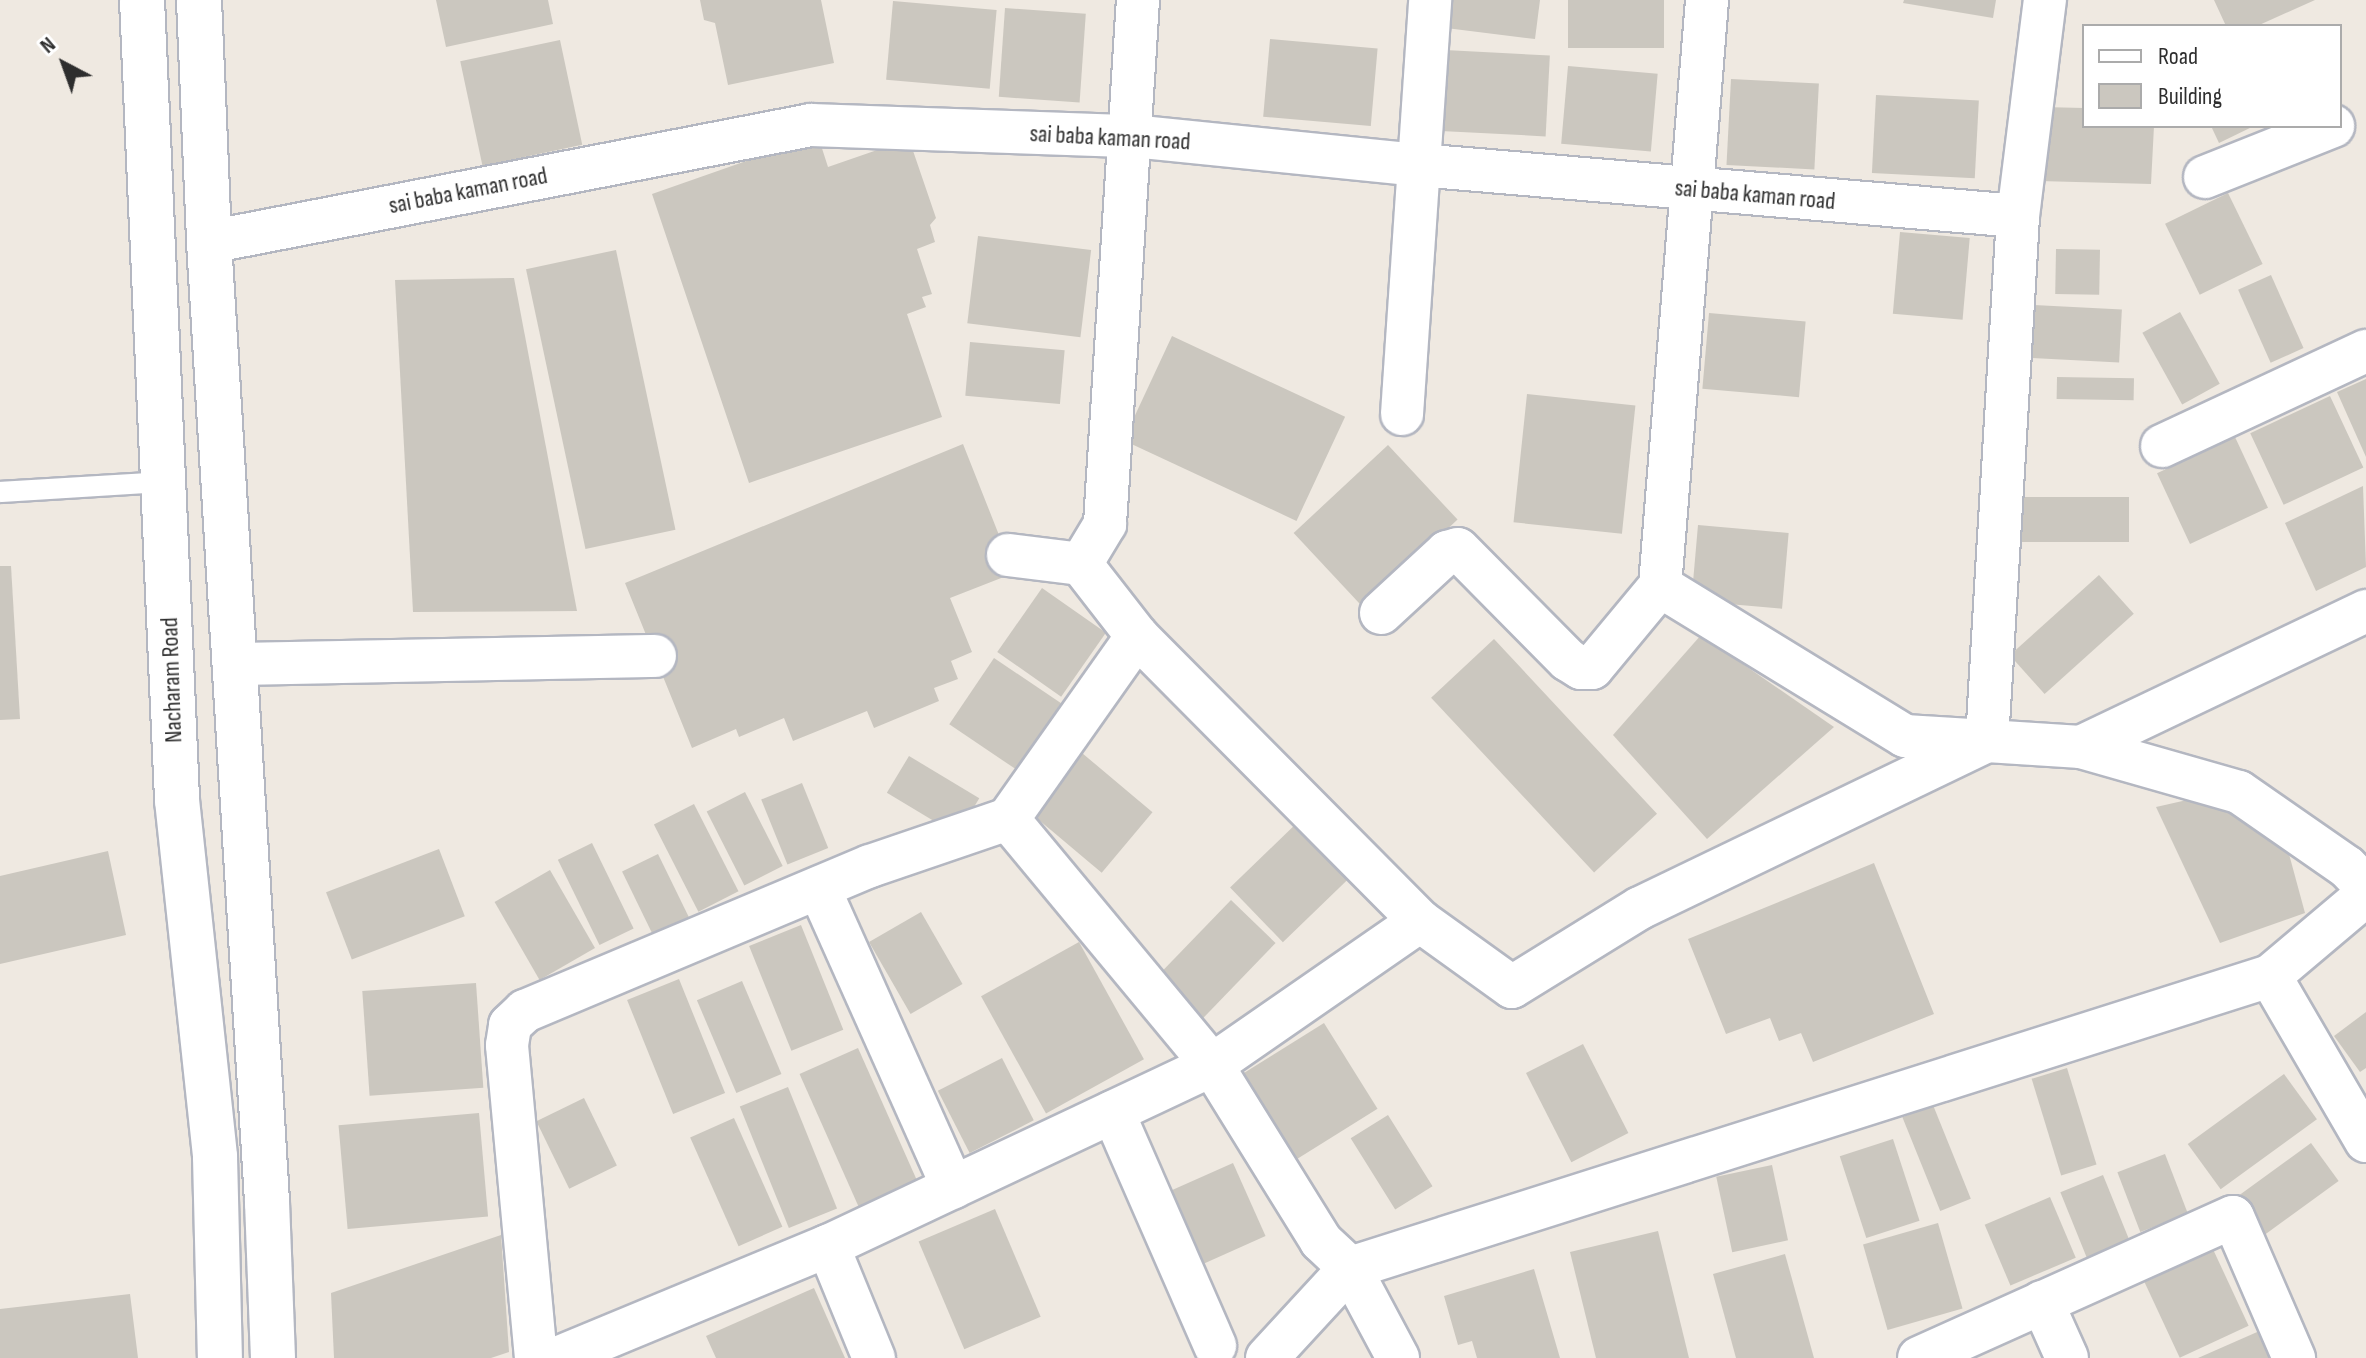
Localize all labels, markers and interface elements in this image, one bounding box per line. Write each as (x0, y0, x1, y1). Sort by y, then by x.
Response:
north arrow (24, 24, 104, 104)
legend (2082, 24, 2342, 128)
text: N (35, 31, 61, 60)
text: Road (2158, 42, 2198, 71)
text: Building (2158, 82, 2222, 111)
street label: sai baba kaman road (1029, 119, 1191, 157)
street label: sai baba kaman road (386, 162, 550, 220)
street label: sai baba kaman road (1674, 174, 1836, 216)
street label: Nacharam Road (155, 617, 189, 743)

